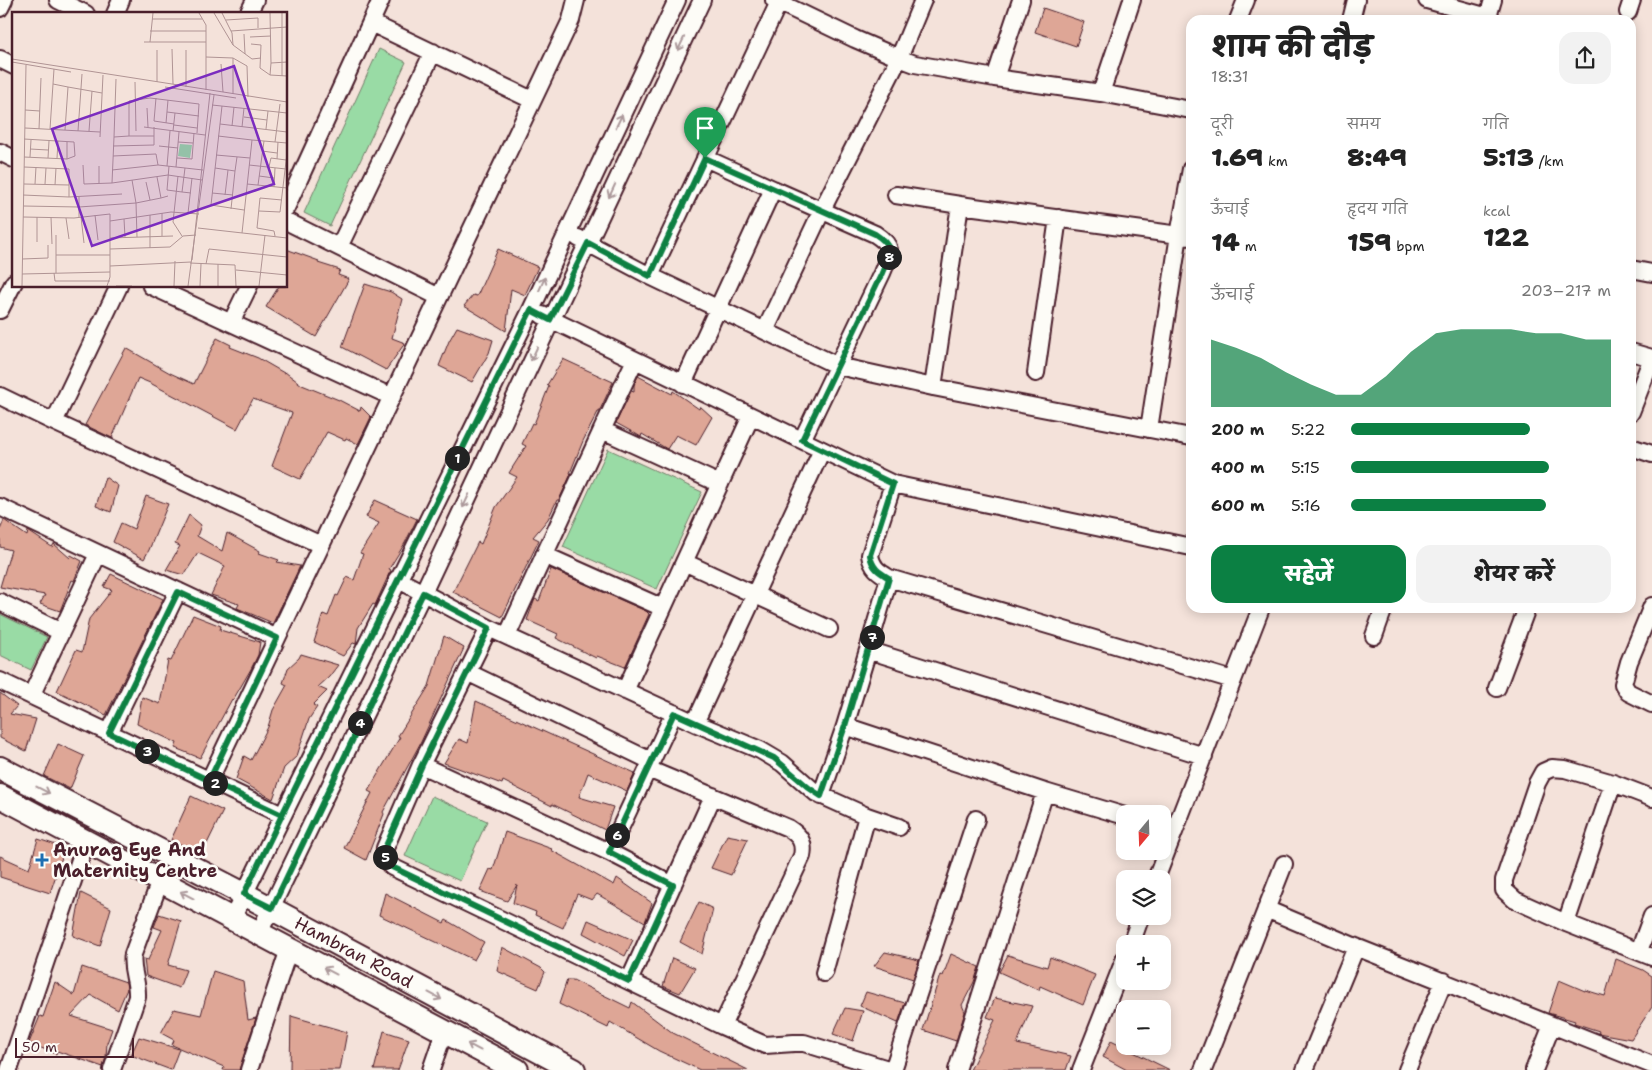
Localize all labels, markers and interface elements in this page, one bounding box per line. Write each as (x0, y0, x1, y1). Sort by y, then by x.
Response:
inset map (12, 12, 288, 288)
text: शाम की दौड़ (1211, 28, 1373, 66)
button: share (1559, 32, 1611, 84)
one-way arrow (676, 36, 685, 51)
text: 18:31 (1211, 66, 1249, 87)
pin (684, 107, 726, 158)
one-way arrow (615, 114, 624, 129)
icon: arrive (691, 114, 719, 142)
text: दूरी (1211, 115, 1233, 133)
text: समय (1347, 115, 1380, 133)
text: गति (1483, 115, 1508, 133)
text: 1.69 (1211, 140, 1263, 174)
text: 8:49 (1347, 140, 1407, 174)
text: 5:13 (1483, 140, 1534, 174)
text: km (1263, 152, 1288, 170)
text: /km (1534, 152, 1564, 170)
one-way arrow (607, 183, 616, 198)
text: ऊँचाई (1211, 200, 1249, 218)
text: हृदय गति (1347, 200, 1408, 218)
text: kcal (1483, 202, 1510, 220)
text: 122 (1483, 220, 1529, 254)
text: 14 (1211, 225, 1240, 259)
text: 159 (1347, 225, 1392, 259)
text: m (1240, 237, 1257, 255)
text: bpm (1392, 237, 1424, 255)
pin: 8 (876, 244, 902, 270)
text: 8 (885, 248, 894, 266)
one-way arrow (538, 277, 548, 292)
text: 203–217 m (1521, 280, 1611, 301)
text: ऊँचाई (1211, 284, 1254, 305)
one-way arrow (529, 346, 539, 361)
text: 200 m (1211, 419, 1264, 440)
text: 5:22 (1291, 419, 1325, 440)
pin: 1 (444, 446, 470, 470)
text: 1 (454, 449, 461, 467)
text: 400 m (1211, 457, 1265, 478)
text: 5:15 (1291, 457, 1320, 478)
one-way arrow (460, 493, 470, 508)
text: 600 m (1211, 495, 1265, 516)
text: 5:16 (1291, 495, 1321, 516)
button: सहेजें (1211, 545, 1406, 603)
button: शेयर करें (1416, 545, 1611, 603)
pin: 7 (860, 624, 884, 650)
text: 7 (868, 628, 877, 646)
pin: 4 (348, 710, 372, 736)
text: 4 (356, 714, 365, 732)
pin: 3 (134, 738, 160, 764)
text: 3 (143, 742, 152, 760)
pin: 2 (202, 770, 228, 796)
text: 2 (211, 774, 220, 792)
one-way arrow (36, 785, 51, 795)
north arrow (1116, 805, 1171, 860)
map controls (1116, 805, 1171, 1055)
pin: 6 (604, 822, 630, 848)
text: 6 (613, 826, 622, 844)
place label: Anurag Eye And Maternity Centre (53, 838, 217, 883)
pin: 5 (372, 844, 398, 870)
text: 5 (381, 848, 390, 866)
marker: Anurag Eye And Maternity Centre (35, 853, 49, 867)
button: layers (1116, 870, 1171, 925)
one-way arrow (179, 890, 194, 900)
street label: Hambran Road (290, 911, 417, 994)
button: + (1116, 935, 1171, 990)
one-way arrow (323, 966, 338, 976)
one-way arrow (428, 991, 443, 1001)
button: − (1116, 1000, 1171, 1055)
scale bar (15, 1035, 134, 1058)
text: 50 m (22, 1038, 57, 1056)
one-way arrow (467, 1042, 482, 1051)

